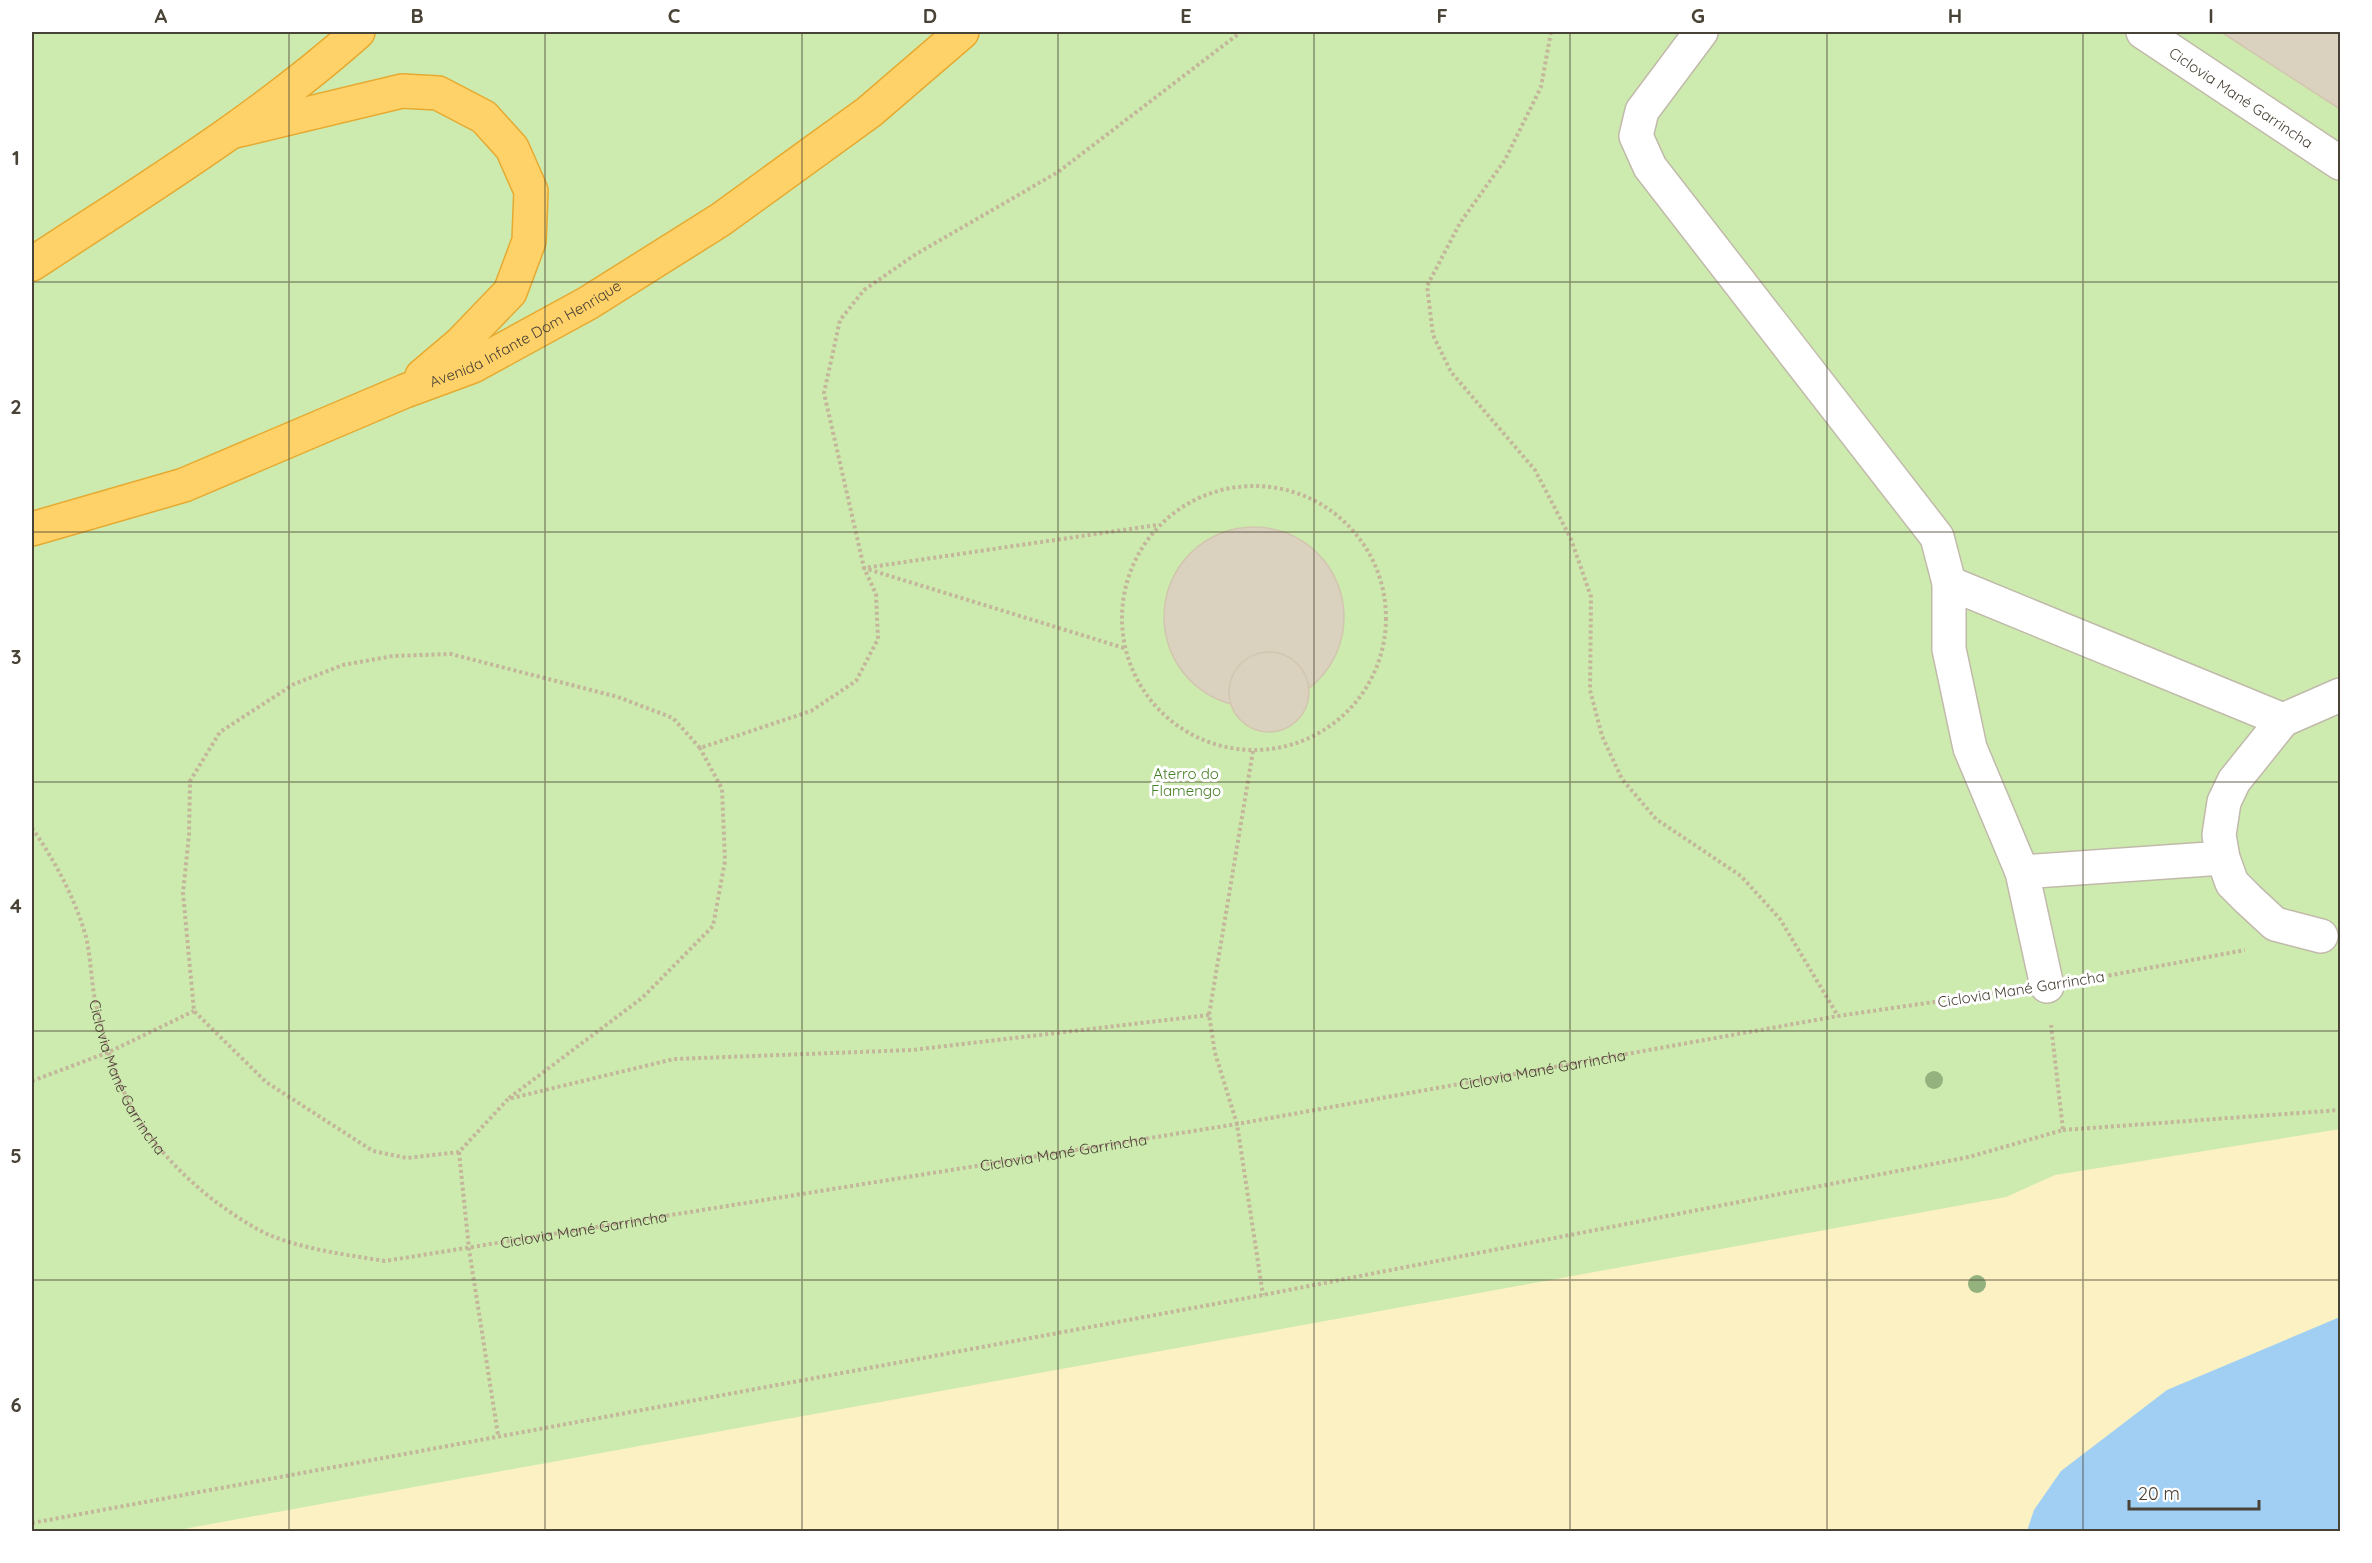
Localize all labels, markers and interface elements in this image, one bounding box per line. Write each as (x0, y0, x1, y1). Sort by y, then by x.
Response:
text: A (155, 3, 168, 28)
text: B (410, 3, 424, 28)
text: C (668, 3, 681, 28)
text: D (923, 3, 937, 28)
text: E (1180, 3, 1192, 28)
text: F (1436, 3, 1448, 28)
text: G (1691, 3, 1705, 28)
text: H (1948, 3, 1962, 28)
text: I (2208, 3, 2214, 28)
street label: Ciclovia Mané Garrincha (2166, 43, 2317, 152)
text: 1 (12, 145, 20, 170)
street label: Avenida Infante Dom Henrique (427, 275, 624, 391)
text: 2 (10, 394, 22, 419)
text: 3 (11, 644, 21, 669)
park label: Aterro do Flamengo (1151, 764, 1221, 800)
text: 4 (10, 893, 22, 918)
street label: Ciclovia Mané Garrincha (1936, 966, 2106, 1012)
street label: Ciclovia Mané Garrincha (86, 998, 170, 1158)
street label: Ciclovia Mané Garrincha (1458, 1045, 1627, 1093)
street label: Ciclovia Mané Garrincha (979, 1129, 1148, 1175)
text: 5 (10, 1143, 22, 1168)
street label: Ciclovia Mané Garrincha (499, 1206, 668, 1252)
text: 6 (10, 1392, 22, 1417)
scale bar (2129, 1473, 2260, 1511)
text: 20 m (2138, 1482, 2180, 1505)

